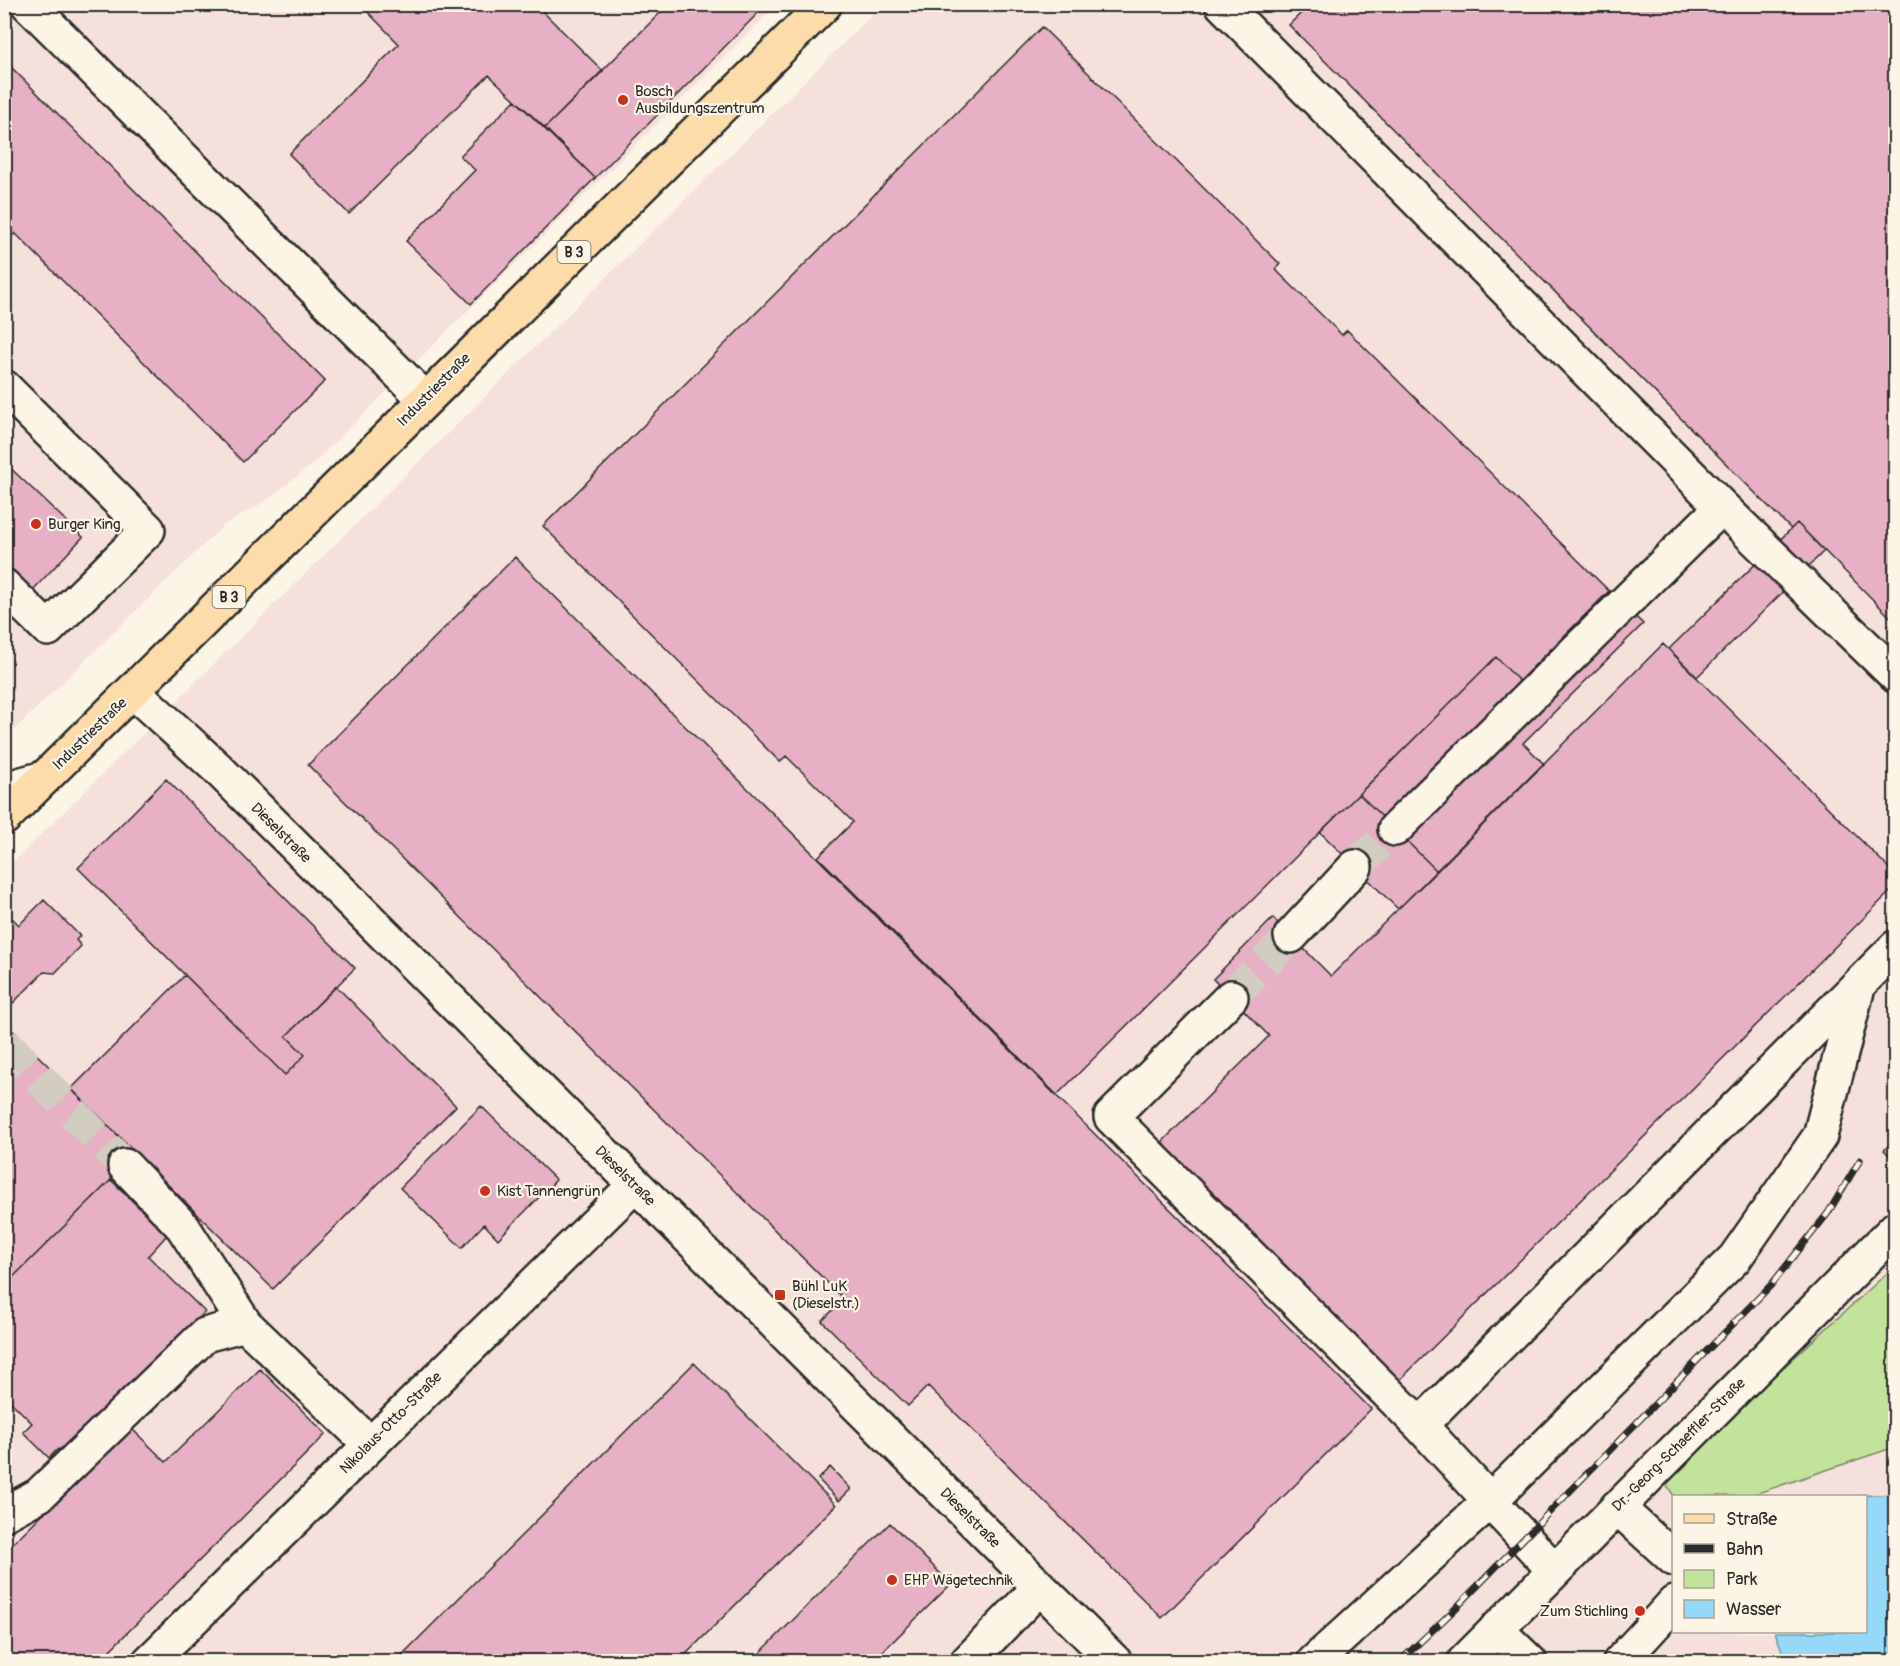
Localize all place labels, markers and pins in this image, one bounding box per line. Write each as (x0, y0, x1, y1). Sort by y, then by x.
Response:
place label: Bosch Ausbildungszentrum (635, 82, 765, 118)
marker: Bosch Ausbildungszentrum (616, 93, 630, 107)
place label: Burger King (48, 515, 121, 534)
marker: Burger King (29, 517, 43, 531)
place label: Kist Tannengrün (497, 1182, 600, 1201)
marker: Kist Tannengrün (478, 1184, 492, 1198)
place label: Bühl LuK (Dieselstr.) (792, 1277, 860, 1313)
marker: Bühl LuK (Dieselstr.) (773, 1288, 787, 1302)
place label: EHP Wägetechnik (904, 1571, 1014, 1590)
marker: EHP Wägetechnik (885, 1573, 899, 1587)
place label: Zum Stichling (1540, 1602, 1628, 1621)
marker: Zum Stichling (1633, 1604, 1647, 1618)

